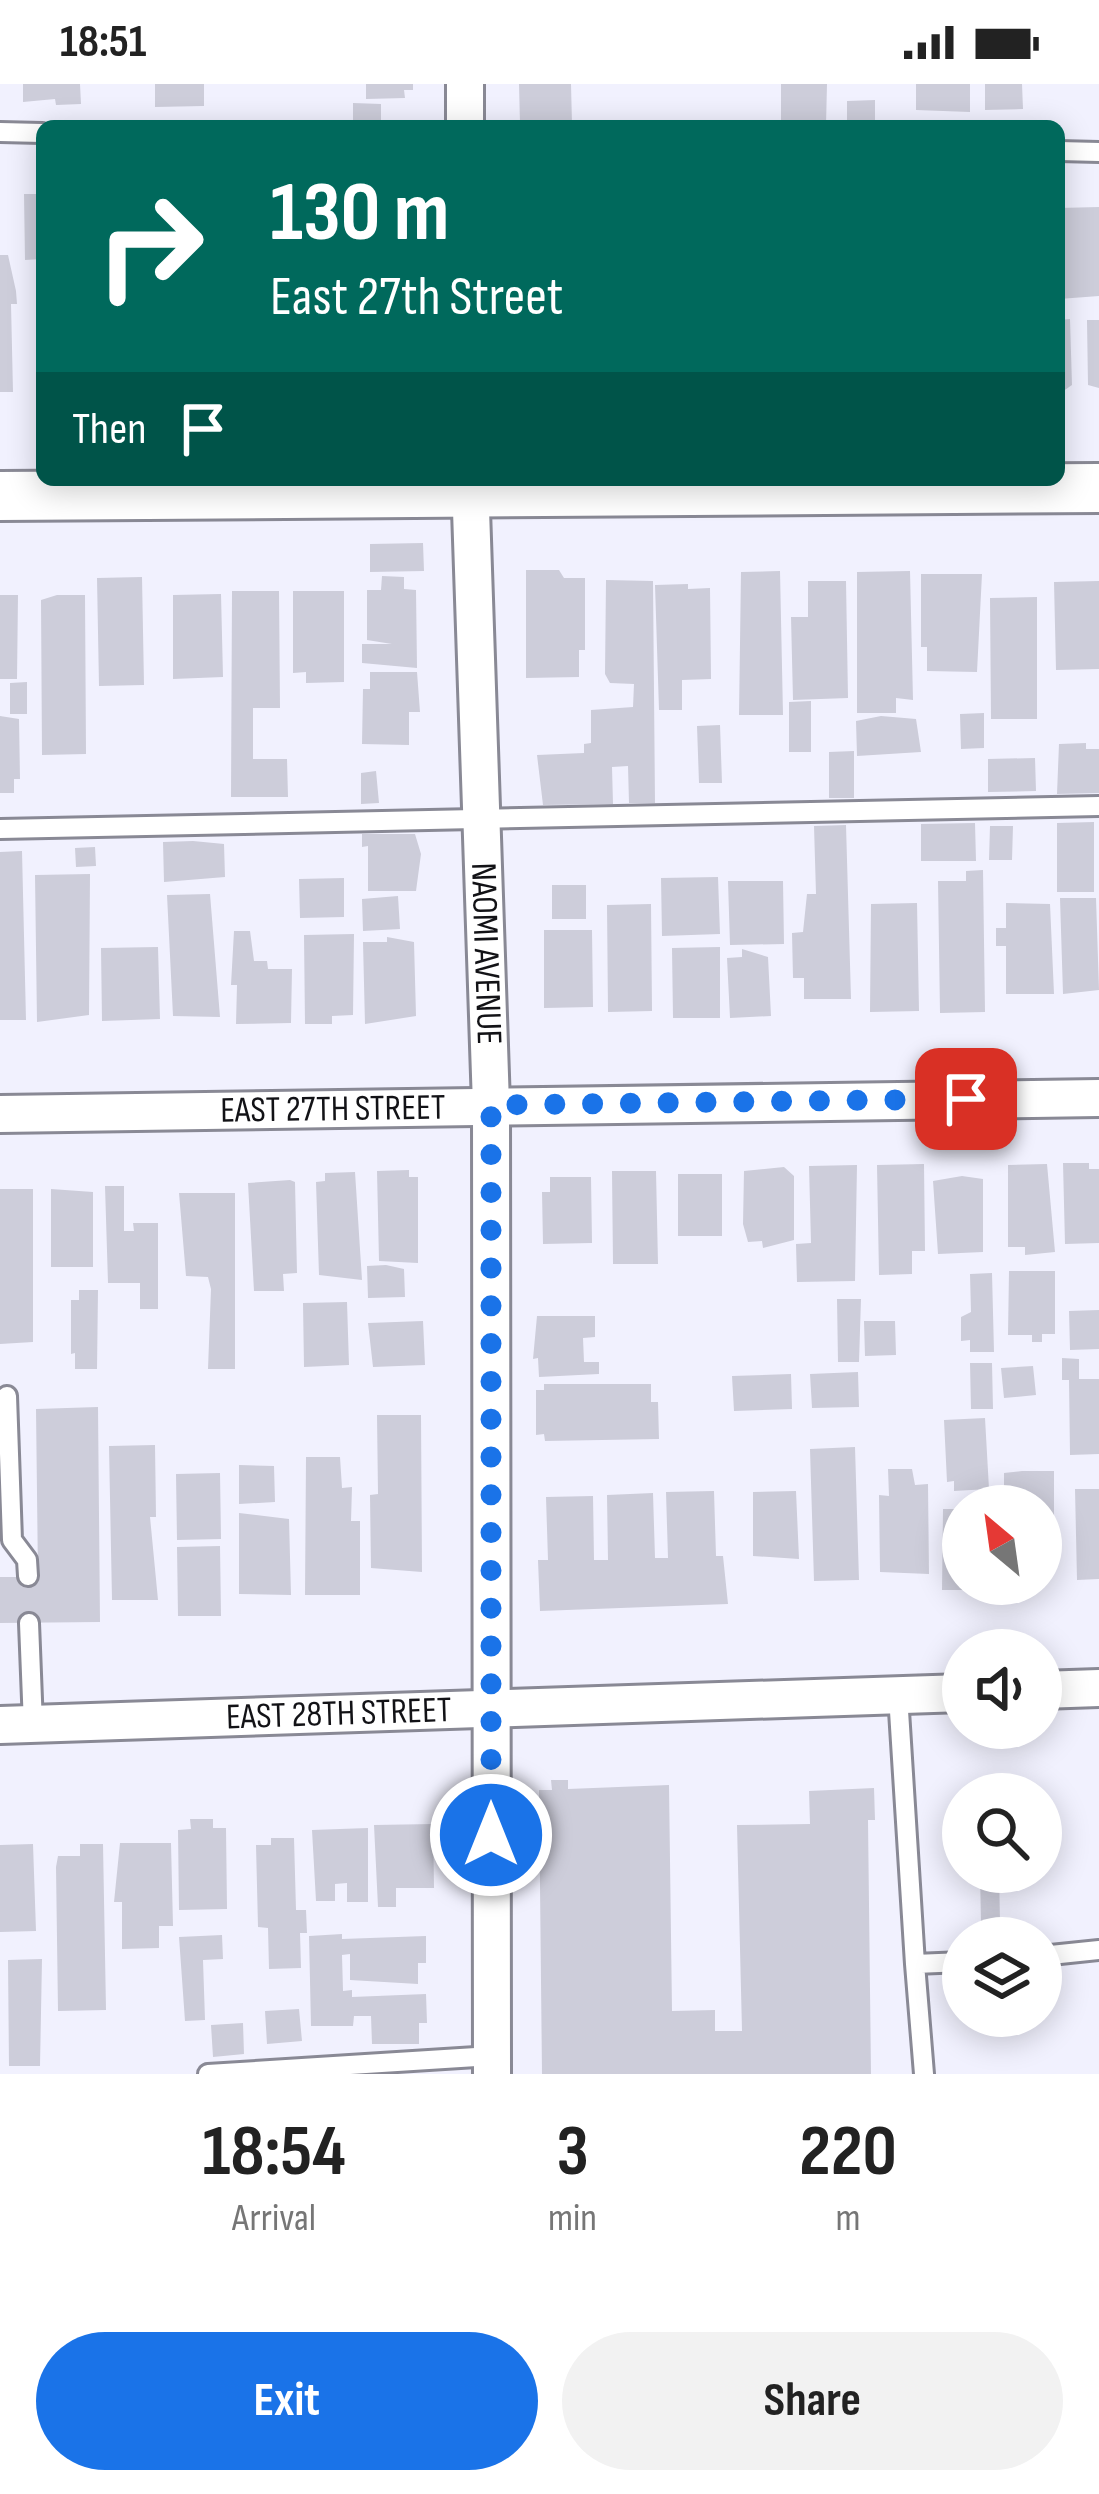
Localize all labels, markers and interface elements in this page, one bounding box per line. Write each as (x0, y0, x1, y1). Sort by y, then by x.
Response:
text: 18:51 (60, 15, 146, 70)
text: 130 m (270, 163, 449, 264)
icon: right (72, 168, 228, 324)
text: East 27th Street (270, 265, 563, 330)
icon: arrive (170, 396, 236, 462)
text: Then (72, 402, 146, 457)
street label: NAOMI AVENUE (461, 862, 510, 1045)
pin (915, 1048, 1017, 1150)
icon: arrive (933, 1066, 999, 1132)
street label: EAST 27TH STREET (220, 1086, 446, 1132)
north arrow (942, 1485, 1062, 1605)
map controls (942, 1485, 1062, 2037)
button: sound (942, 1629, 1062, 1749)
street label: EAST 28TH STREET (225, 1689, 452, 1739)
position arrow (428, 1772, 554, 1898)
button: search (942, 1773, 1062, 1893)
button: layers (942, 1917, 1062, 2037)
text: 18:54 (202, 2109, 346, 2196)
text: 3 (556, 2109, 589, 2196)
text: 220 (799, 2109, 897, 2196)
text: Arrival (232, 2195, 316, 2242)
text: min (548, 2195, 597, 2242)
text: m (835, 2195, 861, 2242)
button: Exit (36, 2332, 538, 2470)
button: Share (562, 2332, 1063, 2470)

